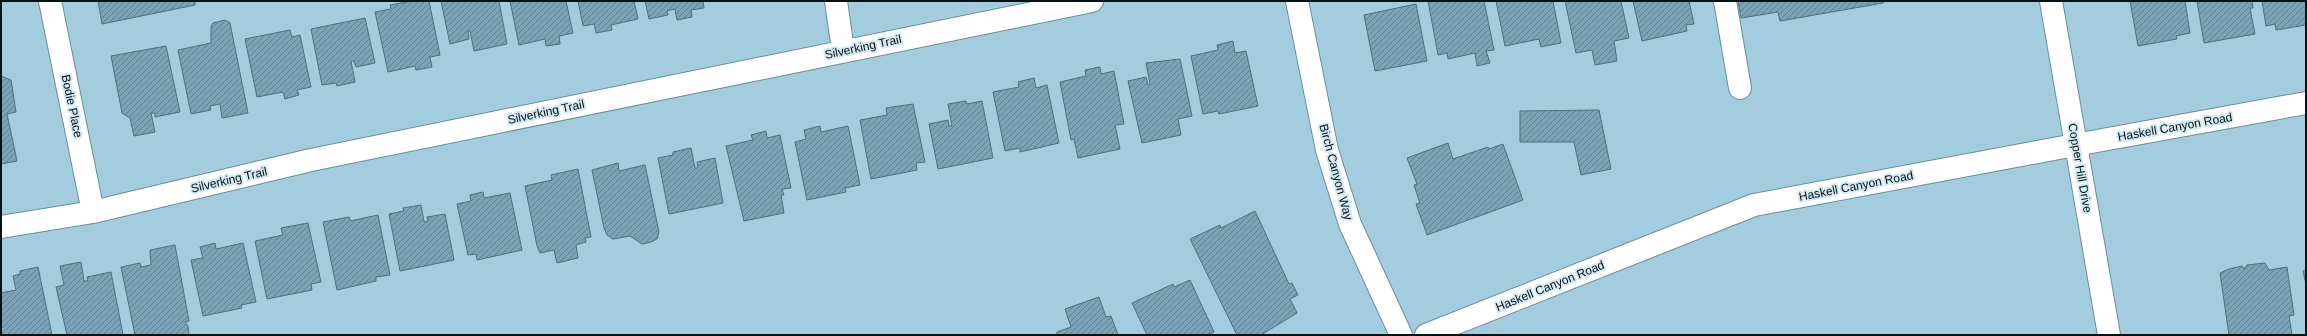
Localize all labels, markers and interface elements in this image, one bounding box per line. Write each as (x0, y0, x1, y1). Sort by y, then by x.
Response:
street label: Silverking Trail (823, 32, 903, 62)
street label: Bodie Place (58, 73, 86, 139)
street label: Silverking Trail (506, 97, 586, 127)
street label: Haskell Canyon Road (2117, 110, 2233, 144)
street label: Birch Canyon Way (1316, 122, 1356, 222)
street label: Copper Hill Drive (2065, 122, 2095, 214)
street label: Silverking Trail (189, 164, 269, 196)
street label: Haskell Canyon Road (1798, 168, 1914, 204)
street label: Haskell Canyon Road (1494, 258, 1606, 314)

